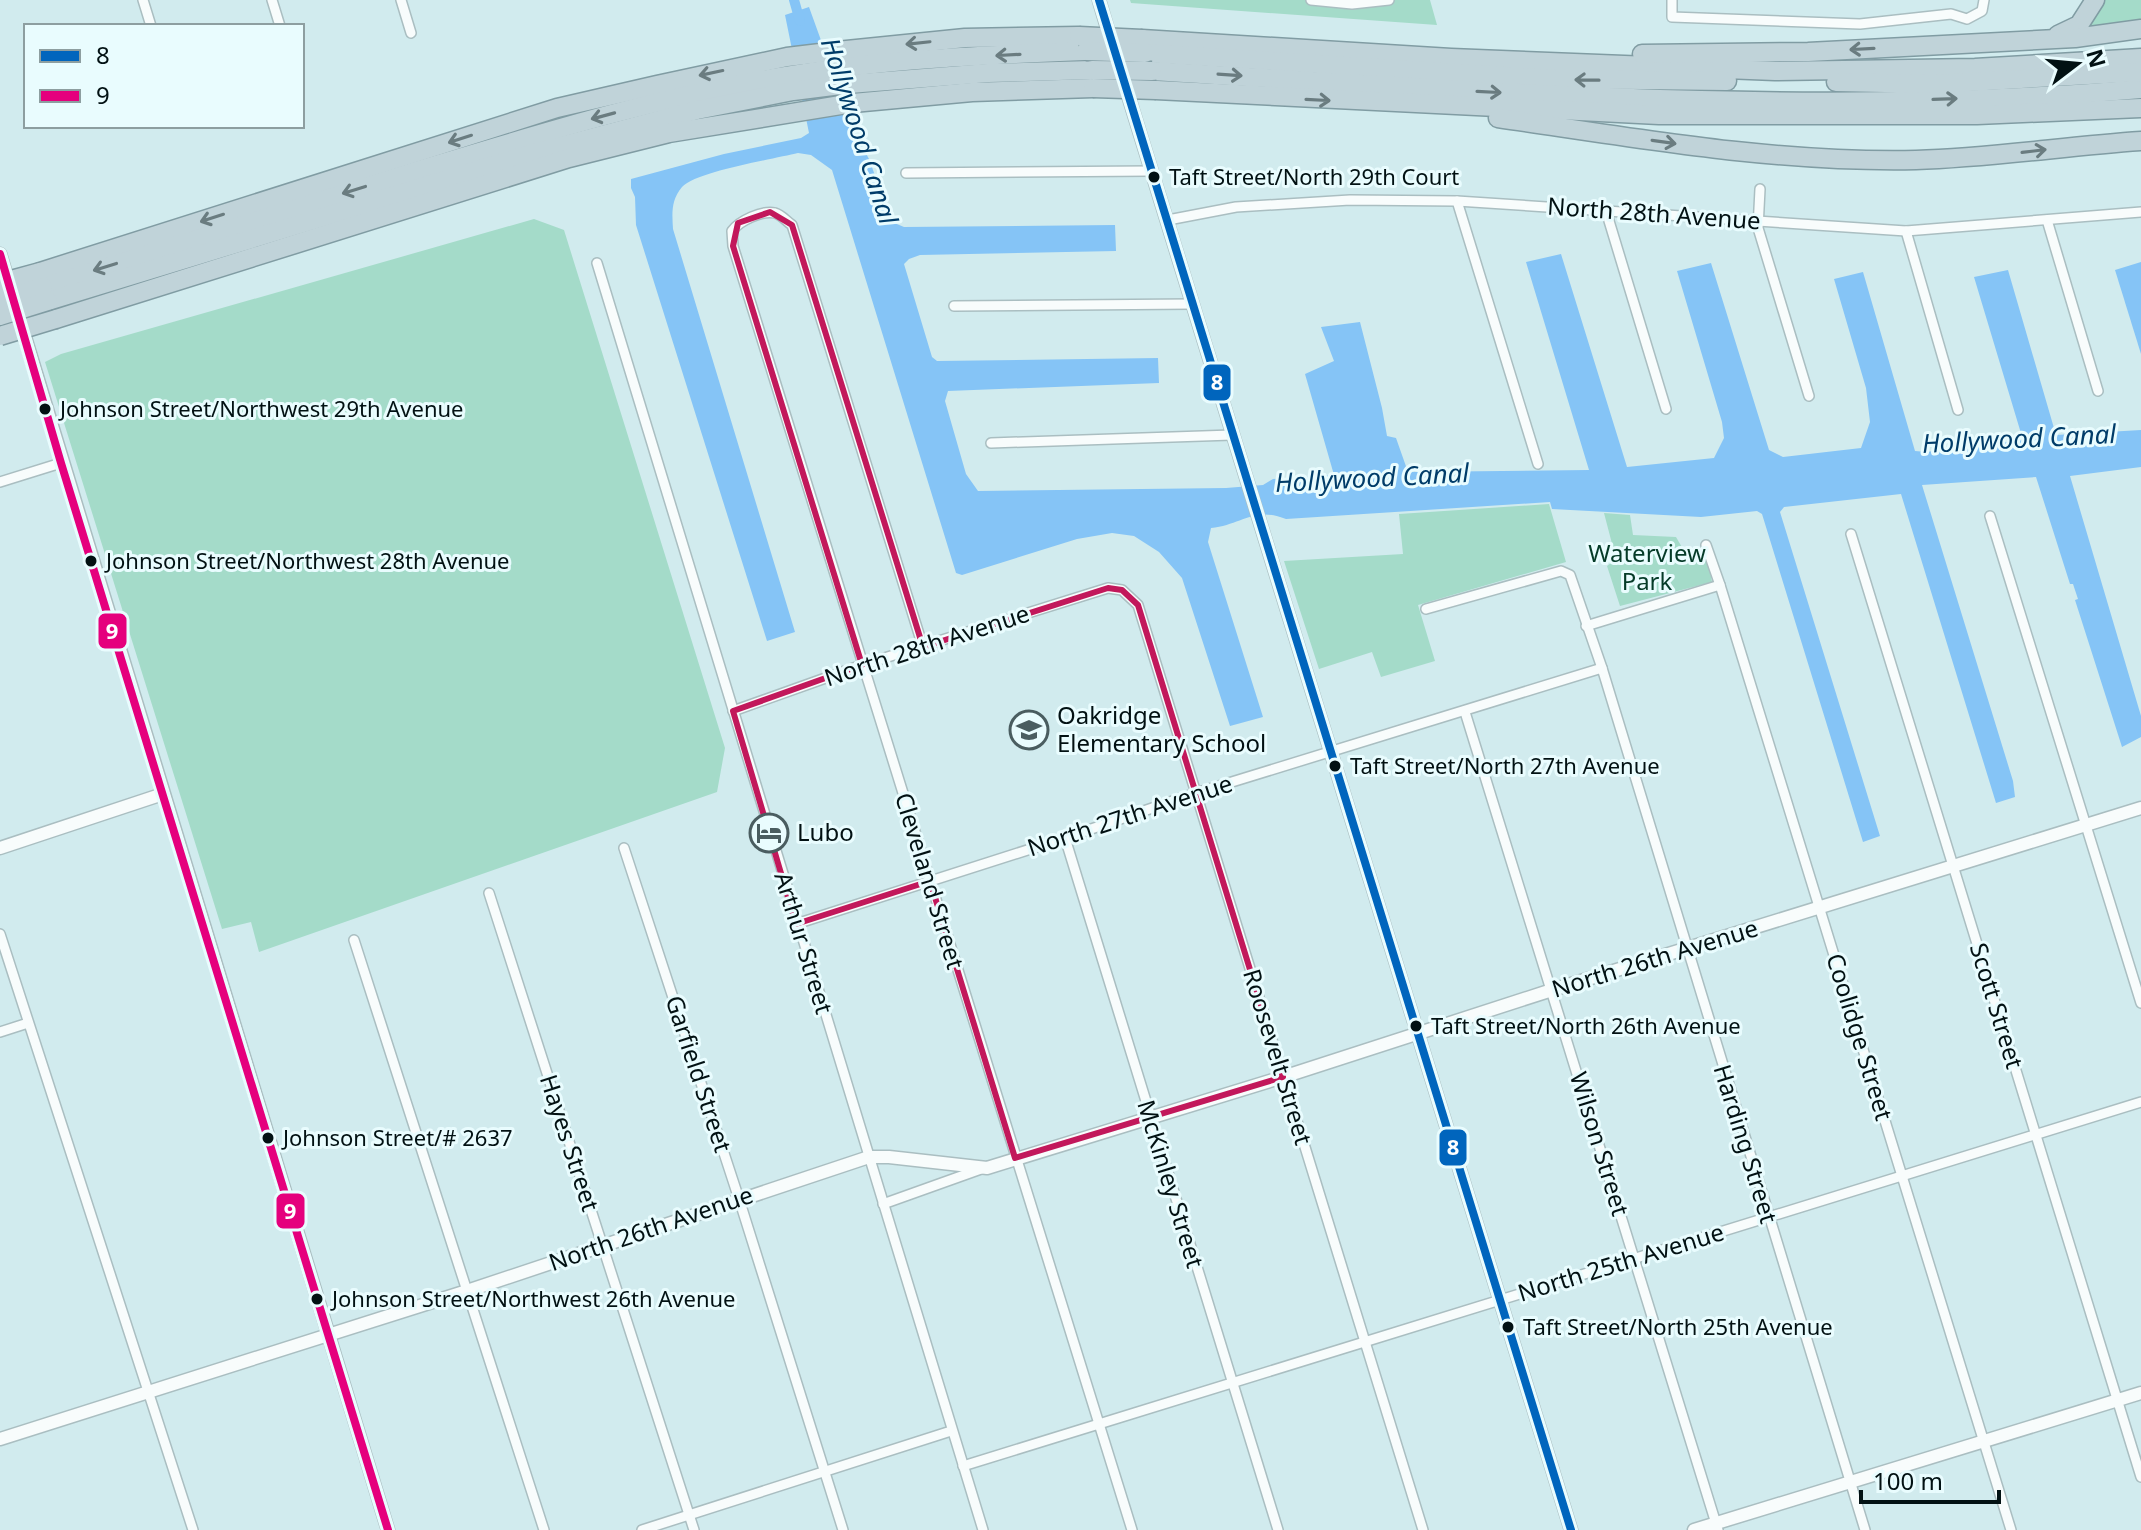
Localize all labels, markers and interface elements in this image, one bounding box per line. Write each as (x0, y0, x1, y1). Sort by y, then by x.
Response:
legend (24, 24, 304, 128)
north arrow (2037, 24, 2117, 104)
water label: Hollywood Canal (813, 33, 907, 230)
one-way arrow (905, 36, 932, 51)
text: 8 (96, 38, 110, 71)
one-way arrow (1849, 41, 1876, 56)
text: N (2080, 45, 2114, 71)
one-way arrow (995, 47, 1022, 62)
one-way arrow (699, 66, 724, 81)
one-way arrow (1216, 68, 1243, 83)
one-way arrow (1574, 72, 1601, 87)
text: 9 (96, 78, 110, 111)
one-way arrow (1475, 85, 1502, 100)
one-way arrow (1304, 92, 1331, 107)
one-way arrow (1931, 92, 1958, 107)
one-way arrow (590, 109, 616, 124)
one-way arrow (447, 133, 472, 148)
one-way arrow (1650, 135, 1676, 150)
one-way arrow (2020, 144, 2047, 159)
place label: Taft Street/North 29th Court (1169, 161, 1459, 191)
marker: Taft Street/North 29th Court (1146, 169, 1162, 185)
one-way arrow (341, 184, 366, 199)
street label: North 28th Avenue (1546, 189, 1762, 236)
one-way arrow (200, 212, 225, 226)
one-way arrow (93, 261, 118, 276)
line badge: 8 (1202, 363, 1232, 402)
text: 8 (1211, 366, 1223, 396)
place label: Johnson Street/Northwest 29th Avenue (58, 393, 464, 423)
marker: Johnson Street/Northwest 29th Avenue (37, 401, 53, 417)
water label: Hollywood Canal (1921, 415, 2118, 461)
water label: Hollywood Canal (1274, 454, 1471, 500)
park label: Waterview Park (1588, 536, 1706, 597)
place label: Johnson Street/Northwest 28th Avenue (104, 545, 510, 575)
marker: Johnson Street/Northwest 28th Avenue (83, 553, 99, 569)
street label: North 28th Avenue (820, 596, 1033, 693)
line badge: 9 (97, 612, 128, 650)
text: 9 (106, 615, 118, 645)
place label: Oakridge Elementary School (1057, 698, 1266, 759)
school or university icon: Oakridge Elementary School (1008, 709, 1050, 751)
place label: Taft Street/North 27th Avenue (1350, 750, 1660, 780)
marker: Taft Street/North 27th Avenue (1327, 758, 1343, 774)
street label: North 27th Avenue (1023, 766, 1236, 863)
street label: Cleveland Street (888, 788, 973, 973)
hotel icon: Lubo (748, 812, 790, 854)
place label: Lubo (797, 815, 854, 848)
street label: Arthur Street (767, 868, 842, 1018)
street label: North 26th Avenue (1547, 911, 1762, 1005)
street label: Scott Street (1963, 939, 2032, 1073)
street label: Coolidge Street (1819, 949, 1902, 1124)
street label: Roosevelt Street (1236, 965, 1321, 1149)
street label: Garfield Street (659, 991, 740, 1156)
place label: Taft Street/North 26th Avenue (1431, 1010, 1741, 1040)
marker: Taft Street/North 26th Avenue (1408, 1018, 1424, 1034)
street label: Harding Street (1707, 1060, 1786, 1227)
street label: Wilson Street (1563, 1068, 1638, 1220)
street label: Hayes Street (533, 1070, 608, 1215)
street label: McKinley Street (1130, 1096, 1213, 1272)
place label: Johnson Street/# 2637 (281, 1122, 513, 1152)
line badge: 8 (1438, 1128, 1468, 1167)
marker: Johnson Street/# 2637 (260, 1130, 276, 1146)
text: 8 (1447, 1131, 1459, 1161)
street label: North 26th Avenue (544, 1177, 757, 1278)
line badge: 9 (275, 1192, 306, 1230)
text: 9 (284, 1195, 296, 1225)
street label: North 25th Avenue (1513, 1215, 1728, 1309)
place label: Johnson Street/Northwest 26th Avenue (330, 1283, 736, 1313)
marker: Johnson Street/Northwest 26th Avenue (309, 1291, 325, 1307)
place label: Taft Street/North 25th Avenue (1523, 1311, 1833, 1341)
marker: Taft Street/North 25th Avenue (1500, 1319, 1516, 1335)
scale bar (1861, 1454, 1999, 1504)
text: 100 m (1873, 1464, 1943, 1497)

